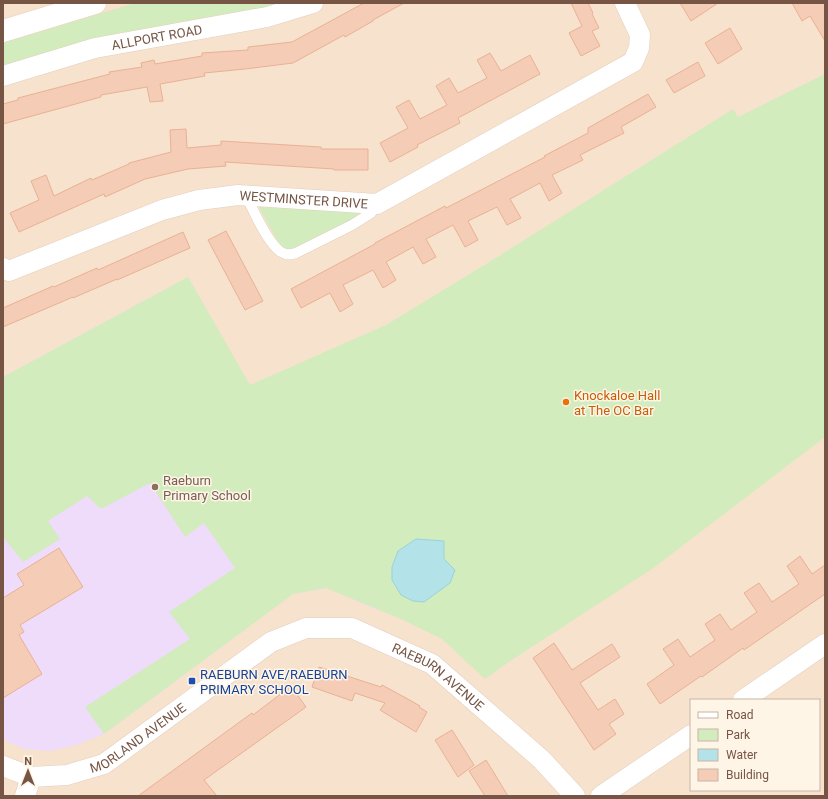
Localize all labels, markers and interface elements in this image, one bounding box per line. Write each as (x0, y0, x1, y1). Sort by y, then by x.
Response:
street label: ALLPORT ROAD (110, 21, 203, 52)
street label: WESTMINSTER DRIVE (239, 188, 368, 211)
place label: Knockaloe Hall at The OC Bar (574, 388, 660, 418)
marker: Knockaloe Hall at The OC Bar (561, 397, 571, 407)
place label: Raeburn Primary School (163, 473, 251, 503)
marker: Raeburn Primary School (150, 482, 160, 492)
street label: RAEBURN AVENUE (390, 640, 487, 714)
place label: RAEBURN AVE/RAEBURN PRIMARY SCHOOL (200, 667, 348, 697)
marker: RAEBURN AVE/RAEBURN PRIMARY SCHOOL (187, 676, 197, 686)
street label: MORLAND AVENUE (88, 699, 188, 775)
legend (690, 699, 820, 791)
text: Road (726, 708, 754, 722)
text: Park (726, 728, 751, 742)
text: Water (726, 748, 757, 762)
north arrow (8, 751, 48, 791)
text: N (24, 755, 32, 768)
text: Building (726, 768, 769, 782)

